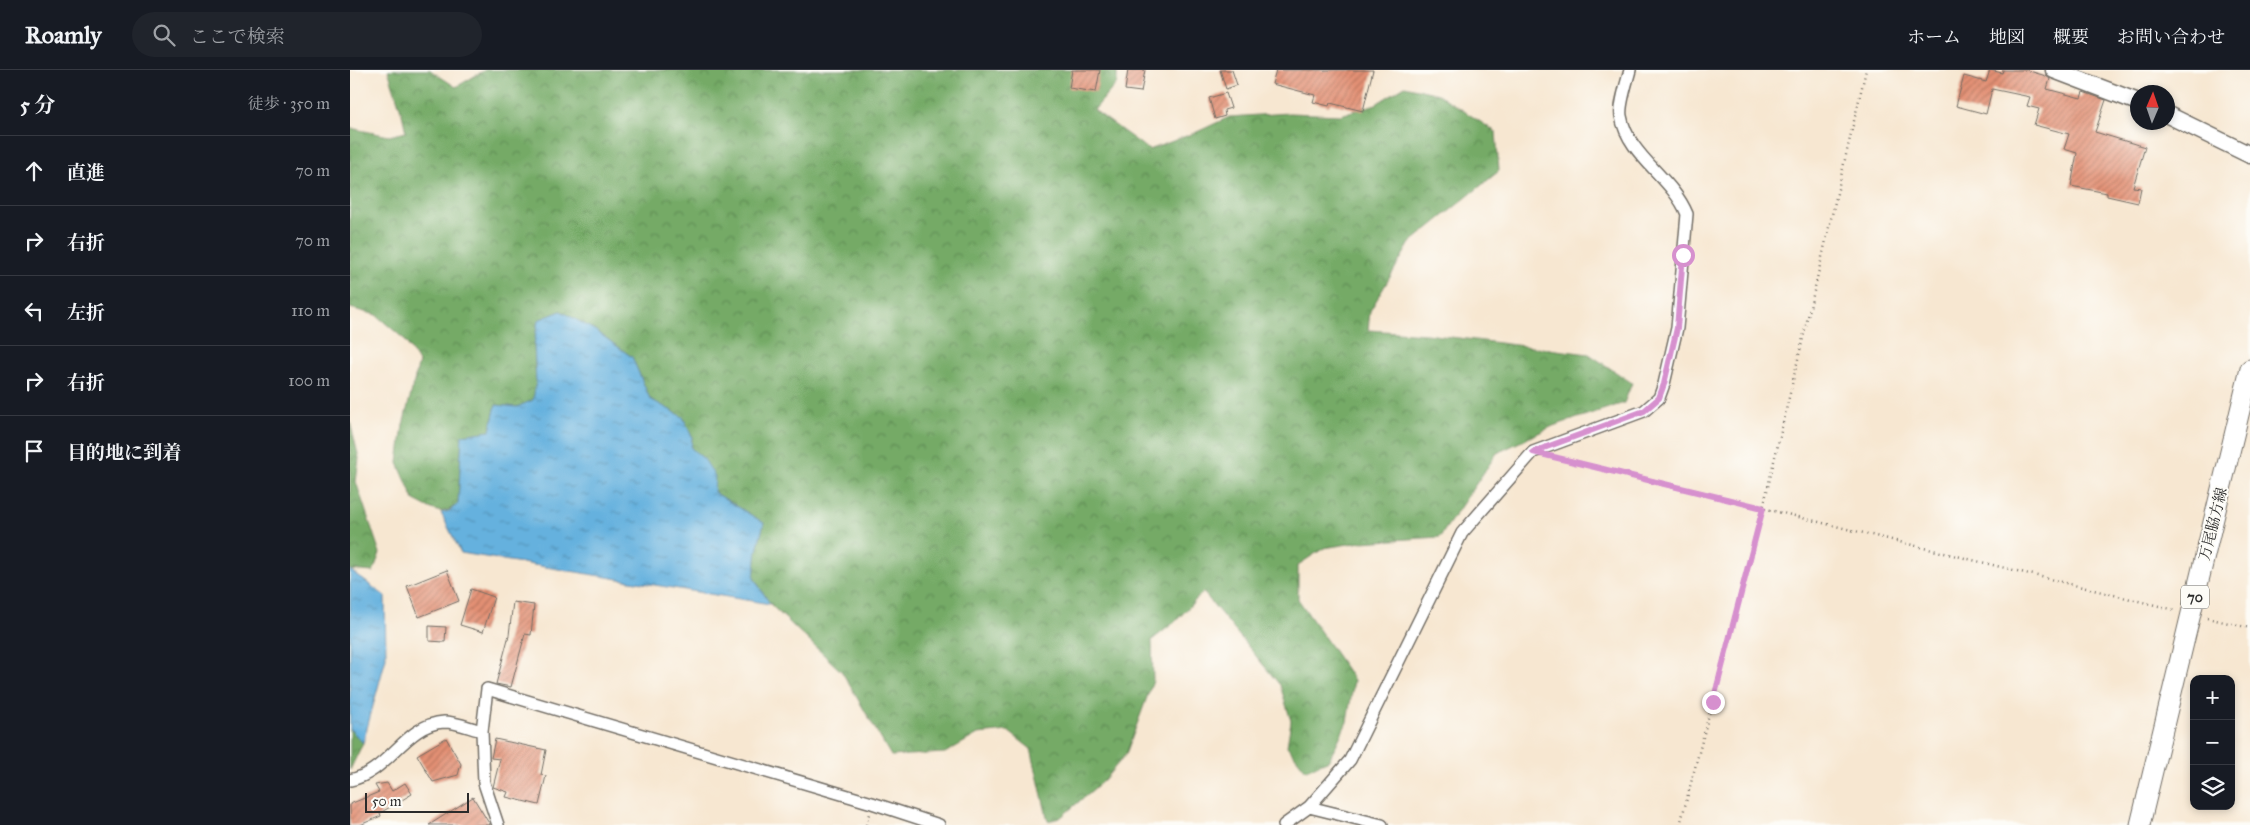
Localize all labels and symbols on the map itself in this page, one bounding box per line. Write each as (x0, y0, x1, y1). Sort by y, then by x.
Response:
north arrow (2130, 85, 2175, 130)
route start (1672, 244, 1695, 267)
street label: 万尾脇方線 (2195, 485, 2231, 563)
road number: 70 (2181, 586, 2209, 608)
route end (1702, 691, 1725, 714)
scale bar (365, 790, 469, 813)

